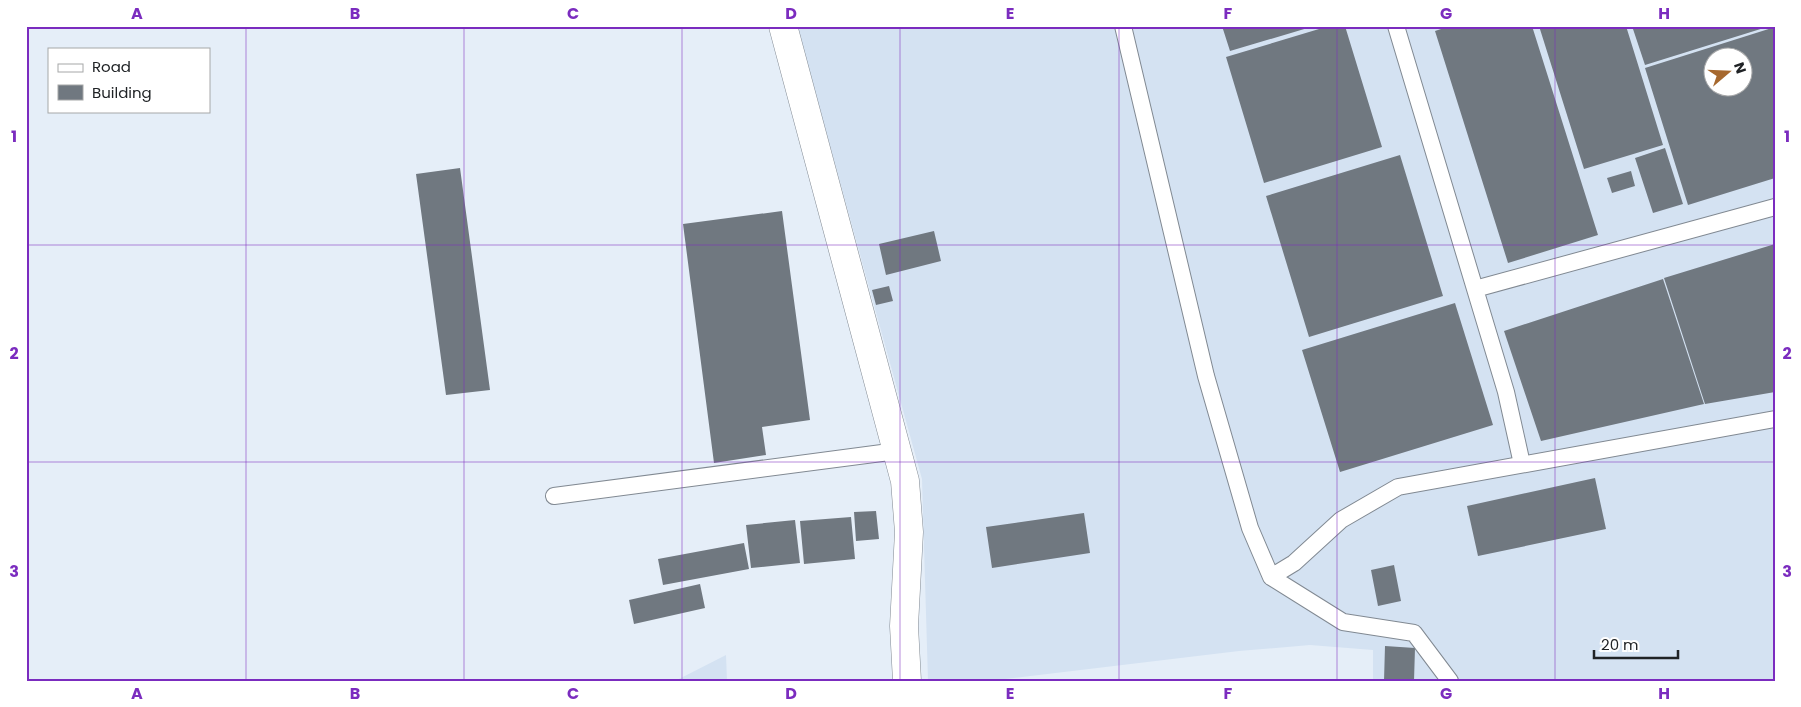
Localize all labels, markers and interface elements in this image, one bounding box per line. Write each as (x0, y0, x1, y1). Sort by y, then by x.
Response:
text: A (131, 2, 143, 25)
text: B (350, 2, 360, 25)
text: C (567, 2, 579, 25)
text: D (785, 2, 797, 25)
text: E (1006, 2, 1014, 25)
text: F (1224, 2, 1233, 25)
text: G (1440, 2, 1452, 25)
text: H (1658, 2, 1670, 25)
legend (48, 48, 210, 112)
north arrow (1704, 48, 1754, 98)
text: Road (92, 56, 131, 77)
text: N (1729, 60, 1751, 76)
text: Building (92, 82, 152, 103)
text: 1 (11, 125, 17, 148)
text: 1 (1784, 125, 1790, 148)
text: 2 (9, 342, 19, 365)
text: 2 (1782, 342, 1792, 365)
text: 3 (9, 560, 19, 583)
text: 3 (1782, 560, 1792, 583)
scale bar (1594, 627, 1677, 659)
text: 20 m (1601, 634, 1639, 655)
text: A (131, 682, 143, 705)
text: B (350, 682, 360, 705)
text: C (567, 682, 579, 705)
text: D (785, 682, 797, 705)
text: E (1006, 682, 1014, 705)
text: F (1224, 682, 1233, 705)
text: G (1440, 682, 1452, 705)
text: H (1658, 682, 1670, 705)

